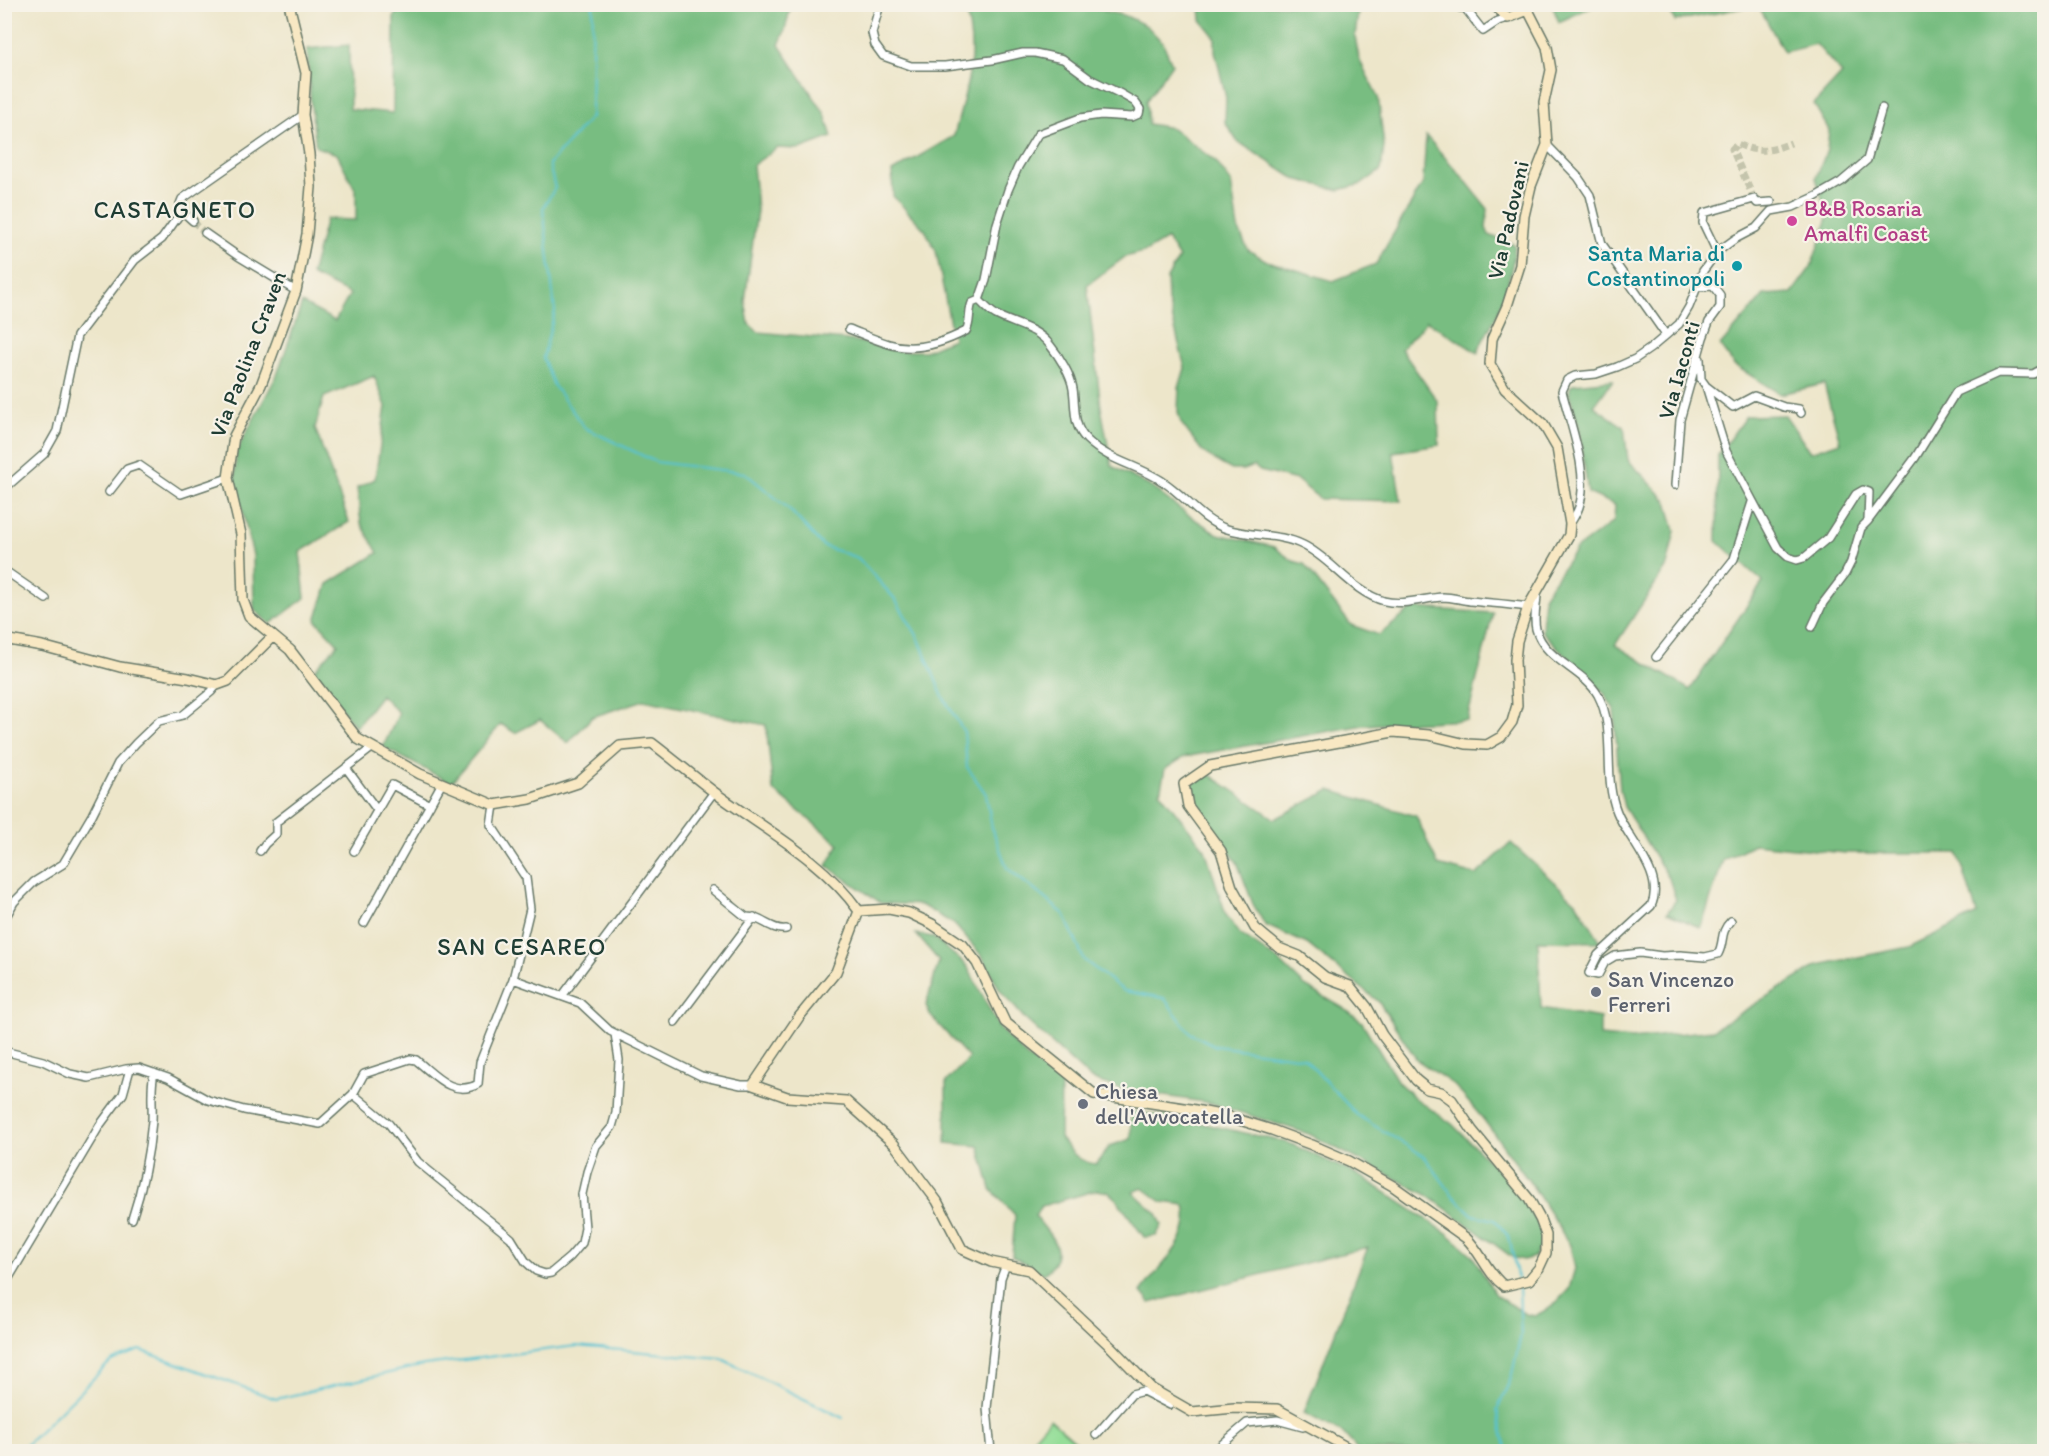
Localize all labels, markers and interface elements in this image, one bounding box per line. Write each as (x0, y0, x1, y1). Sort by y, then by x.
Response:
street label: Via Padovani (1481, 158, 1535, 282)
district label: CASTAGNETO (93, 195, 257, 224)
place label: B&B Rosaria Amalfi Coast (1804, 195, 1928, 247)
marker: B&B Rosaria Amalfi Coast (1785, 214, 1799, 228)
place label: Santa Maria di Costantinopoli (1587, 240, 1725, 292)
marker: Santa Maria di Costantinopoli (1730, 259, 1744, 273)
street label: Via Paolina Craven (204, 267, 292, 441)
street label: Via Iaconti (1652, 318, 1706, 422)
district label: SAN CESAREO (437, 932, 607, 961)
place label: San Vincenzo Ferreri (1608, 966, 1734, 1018)
marker: San Vincenzo Ferreri (1589, 985, 1603, 999)
place label: Chiesa dell'Avvocatella (1095, 1078, 1244, 1130)
marker: Chiesa dell'Avvocatella (1076, 1097, 1090, 1111)

